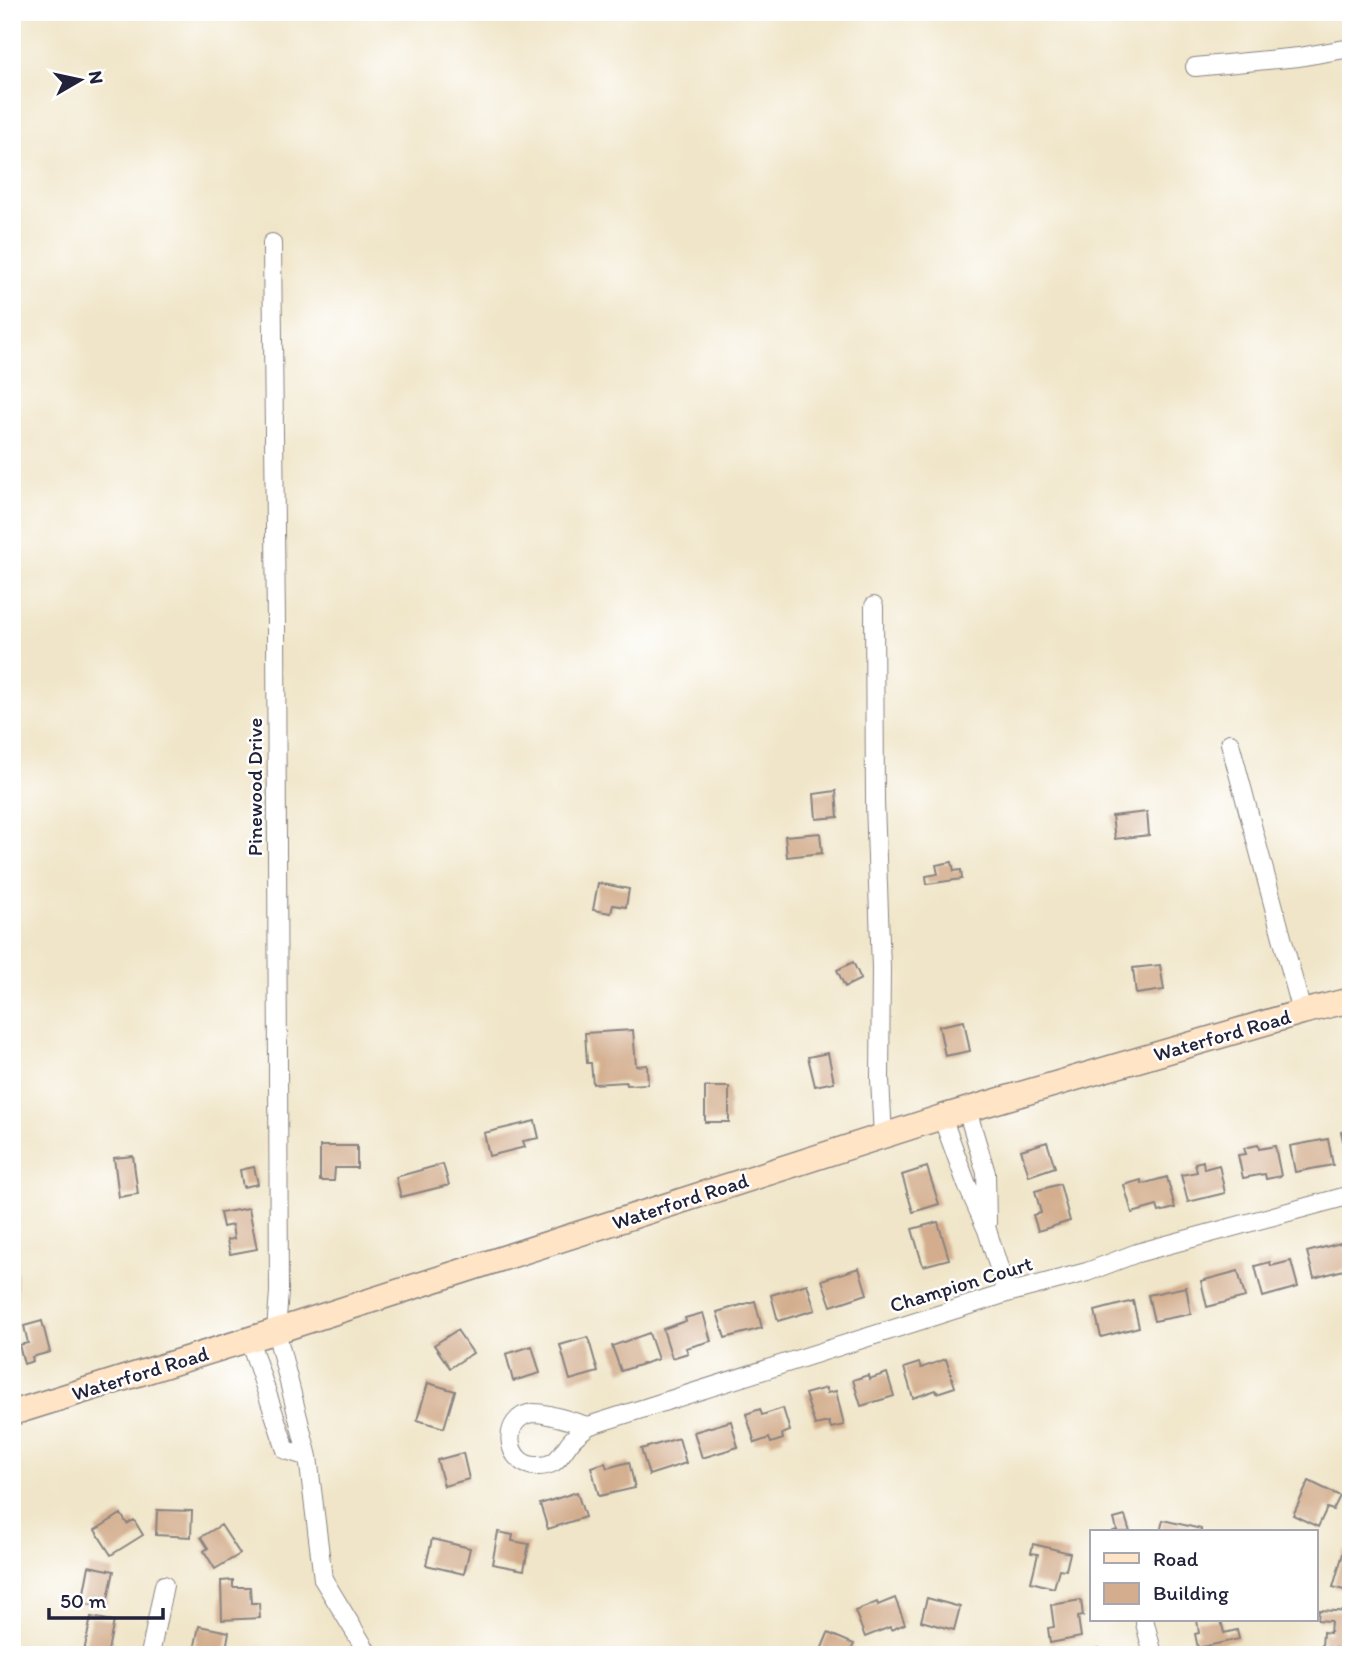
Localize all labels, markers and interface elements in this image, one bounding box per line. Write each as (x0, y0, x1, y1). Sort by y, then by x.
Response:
north arrow (46, 46, 116, 116)
text: N (84, 69, 109, 86)
street label: Pinewood Drive (242, 718, 267, 856)
street label: Waterford Road (1150, 1003, 1294, 1067)
street label: Waterford Road (609, 1167, 752, 1235)
street label: Champion Court (887, 1250, 1035, 1318)
street label: Waterford Road (69, 1340, 212, 1406)
legend (1090, 1530, 1318, 1622)
text: Road (1153, 1546, 1199, 1571)
scale bar (49, 1576, 163, 1620)
text: Building (1153, 1580, 1229, 1605)
text: 50 m (60, 1588, 107, 1613)

